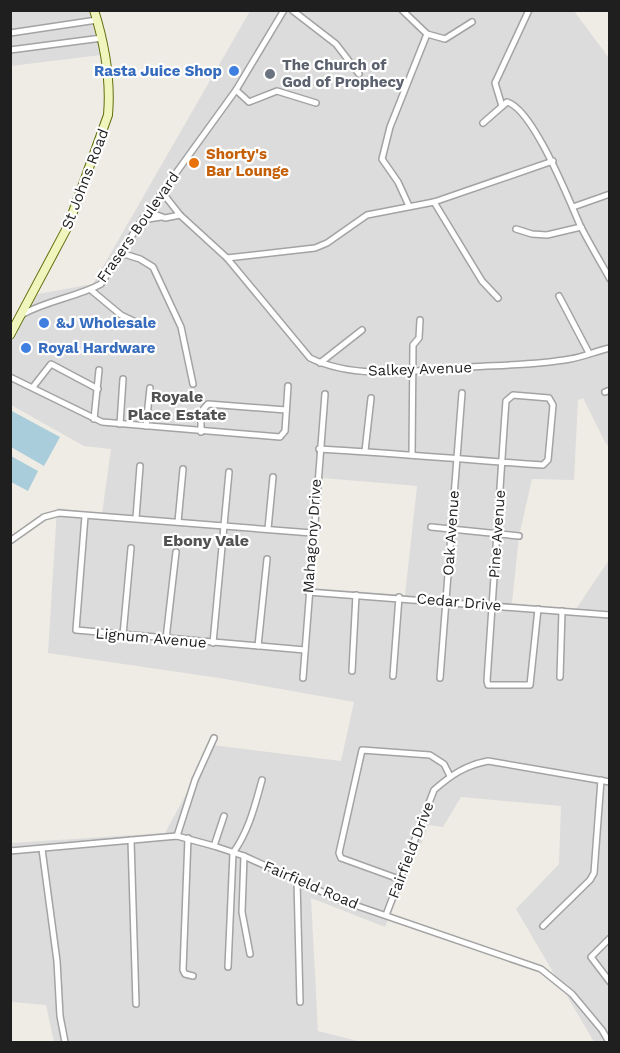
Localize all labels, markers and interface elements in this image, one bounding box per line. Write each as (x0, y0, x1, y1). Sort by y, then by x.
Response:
place label: The Church of God of Prophecy (282, 56, 405, 91)
place label: Rasta Juice Shop (94, 62, 222, 80)
marker: Rasta Juice Shop (227, 64, 241, 78)
marker: The Church of God of Prophecy (263, 67, 277, 81)
street label: St Johns Road (58, 126, 112, 232)
place label: Shorty's Bar Lounge (206, 145, 289, 180)
marker: Shorty's Bar Lounge (187, 156, 201, 170)
street label: Frasers Boulevard (93, 168, 183, 286)
place label: &J Wholesale (56, 314, 157, 332)
marker: &J Wholesale (37, 316, 51, 330)
place label: Royal Hardware (38, 339, 156, 357)
marker: Royal Hardware (19, 341, 33, 355)
street label: Salkey Avenue (368, 358, 472, 380)
district label: Royale Place Estate (127, 387, 227, 424)
street label: Mahagony Drive (299, 478, 325, 594)
street label: Pine Avenue (485, 489, 509, 579)
street label: Oak Avenue (439, 490, 463, 576)
district label: Ebony Vale (163, 531, 249, 550)
street label: Cedar Drive (416, 589, 502, 615)
street label: Lignum Avenue (95, 624, 207, 652)
street label: Fairfield Drive (384, 799, 438, 901)
street label: Fairfield Road (261, 857, 361, 913)

